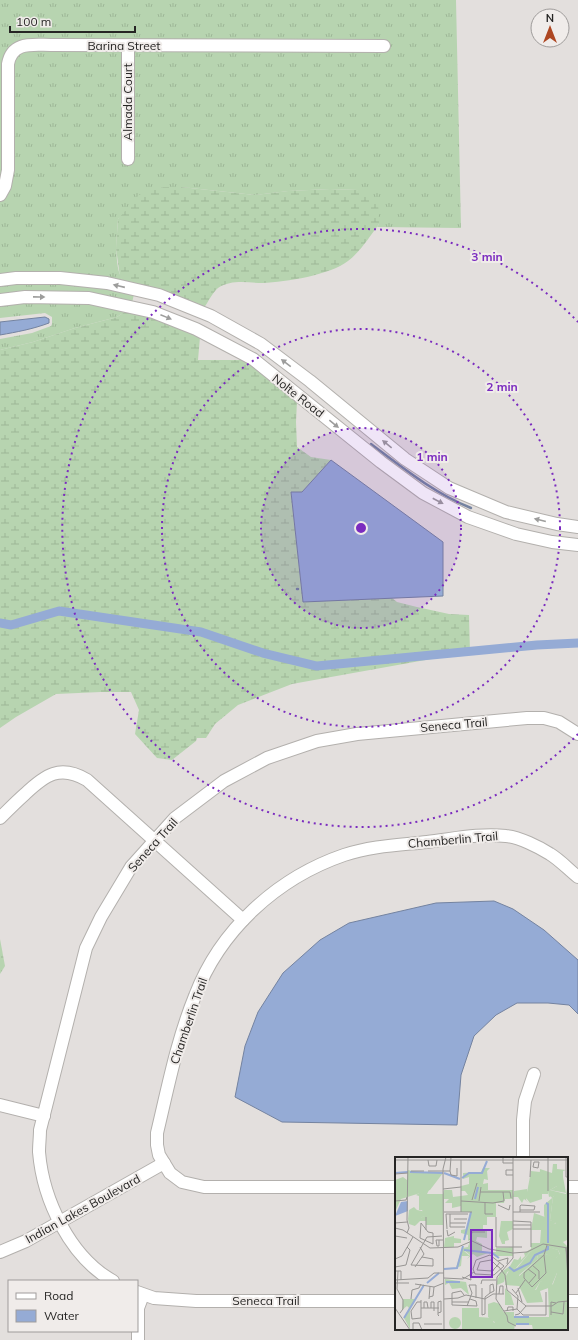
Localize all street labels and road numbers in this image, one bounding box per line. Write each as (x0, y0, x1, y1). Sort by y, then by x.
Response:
street label: Barina Street (87, 38, 161, 53)
street label: Almada Court (120, 63, 135, 141)
street label: Nolte Road (269, 371, 327, 421)
street label: Seneca Trail (420, 714, 488, 735)
street label: Seneca Trail (125, 815, 181, 875)
street label: Chamberlin Trail (407, 828, 499, 851)
street label: Chamberlin Trail (167, 976, 210, 1066)
street label: Indian Lakes Boulevard (23, 1171, 143, 1246)
street label: Seneca Trail (232, 1293, 300, 1308)

